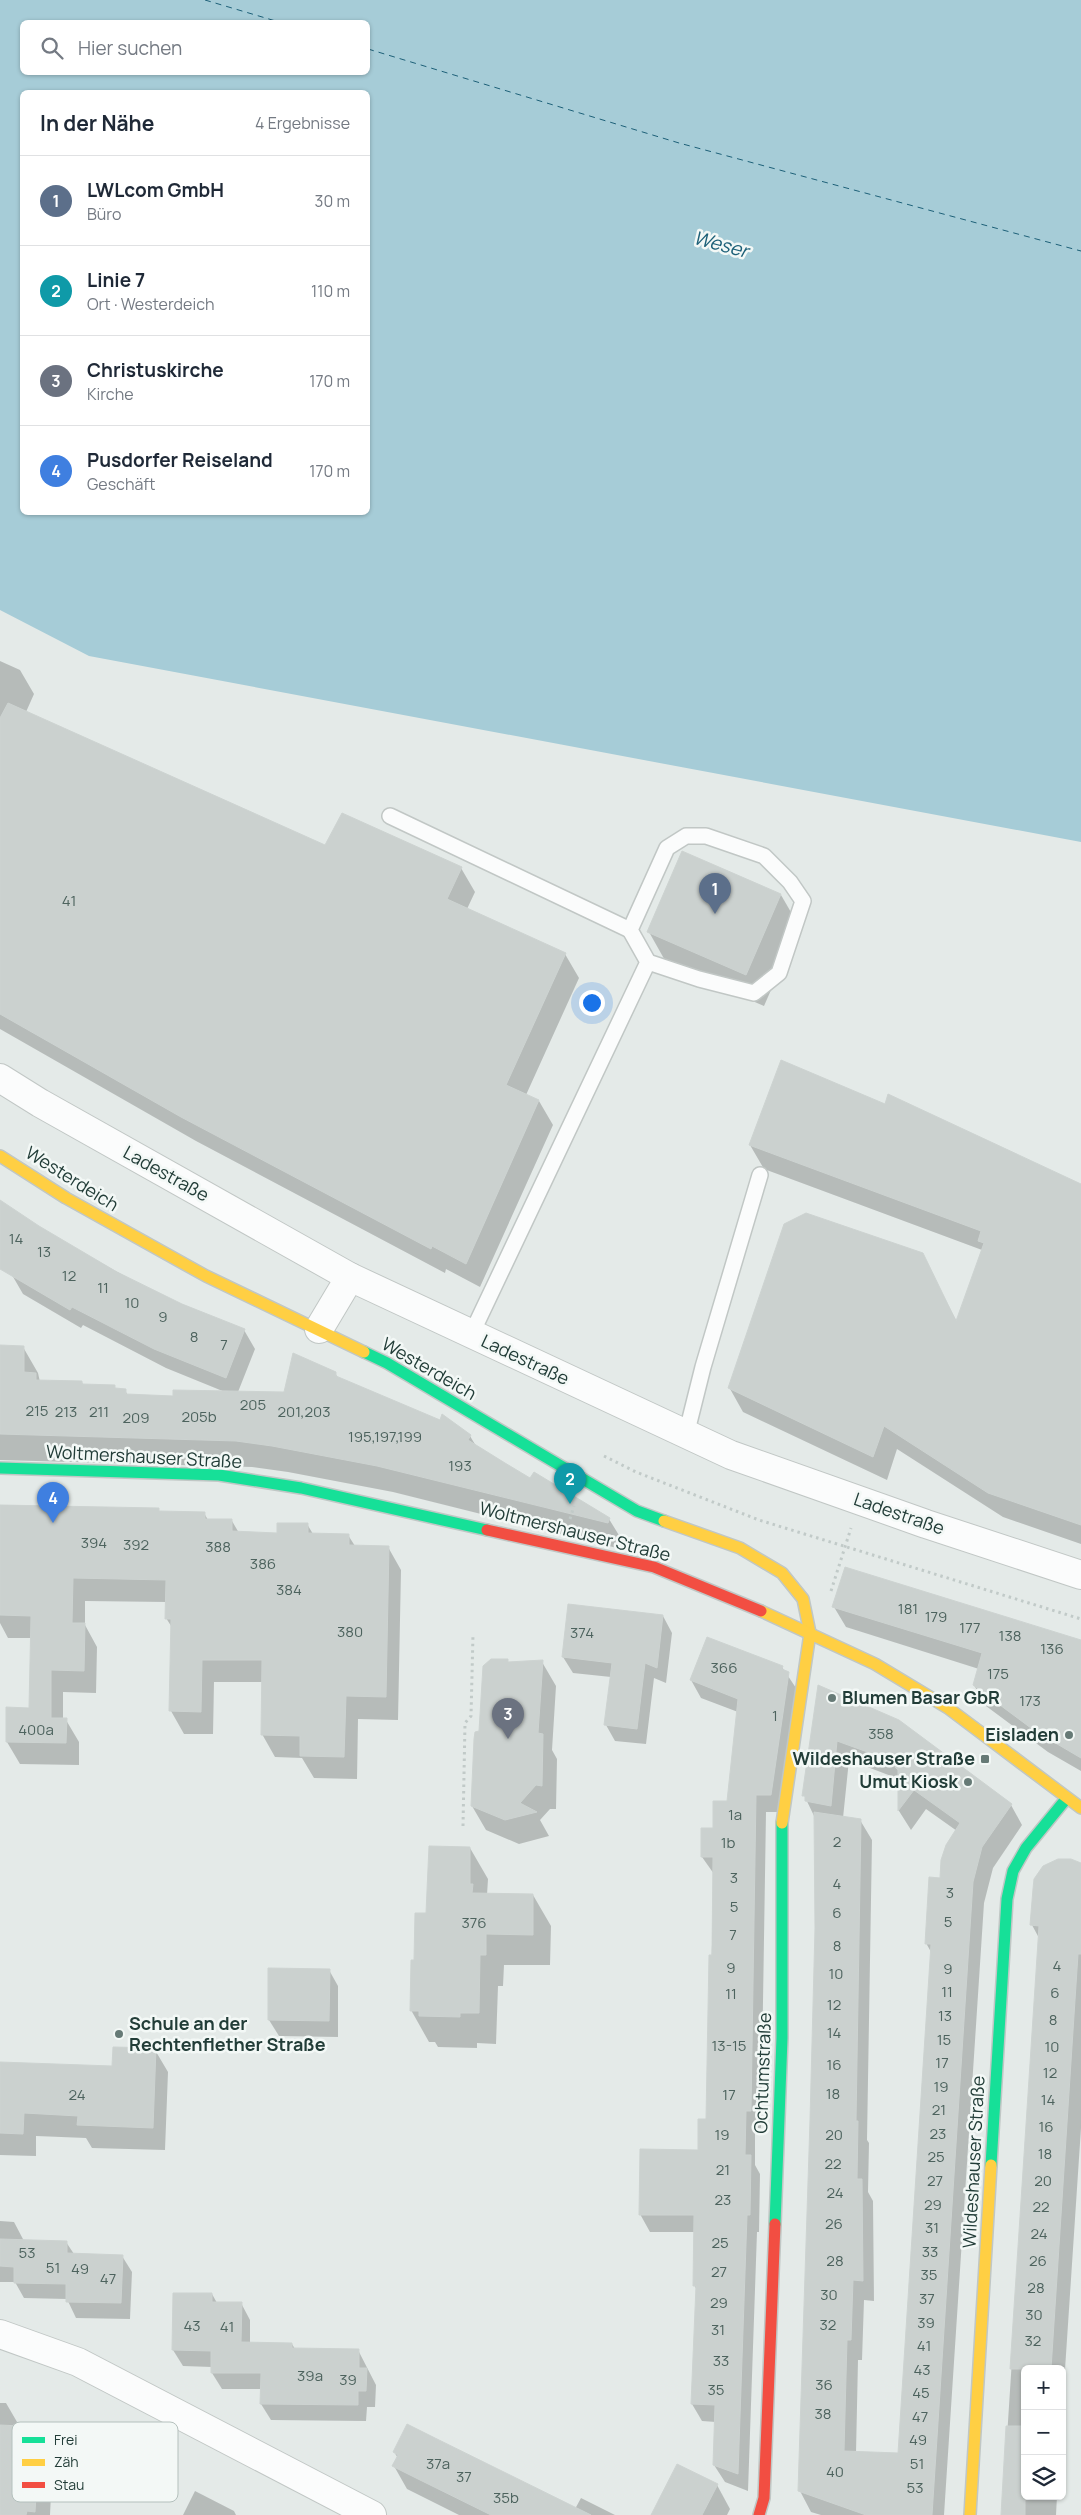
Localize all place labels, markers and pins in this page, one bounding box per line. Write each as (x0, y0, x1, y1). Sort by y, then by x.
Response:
pin: 1 (699, 873, 731, 914)
pin: 2 (554, 1463, 586, 1504)
pin: 4 (37, 1482, 69, 1523)
place label: Blumen Basar GbR (842, 1685, 1000, 1709)
marker: Blumen Basar GbR (826, 1692, 838, 1704)
pin: 3 (492, 1698, 524, 1739)
place label: Eisladen (985, 1722, 1059, 1746)
marker: Eisladen (1063, 1729, 1075, 1741)
place label: Wildeshauser Straße (793, 1746, 975, 1770)
marker: Wildeshauser Straße (979, 1753, 991, 1765)
place label: Umut Kiosk (859, 1769, 959, 1793)
marker: Umut Kiosk (962, 1776, 974, 1788)
place label: Schule an der Rechtenflether Straße (129, 2011, 326, 2056)
marker: Schule an der Rechtenflether Straße (113, 2028, 125, 2040)

